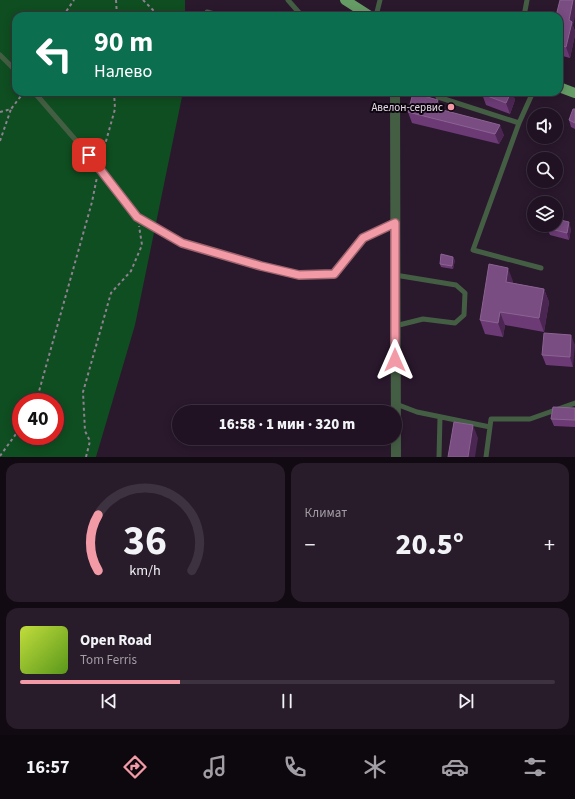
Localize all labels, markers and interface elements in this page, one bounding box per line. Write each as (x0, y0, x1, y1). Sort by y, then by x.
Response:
text: 90 m (94, 22, 153, 62)
icon: left (28, 28, 80, 80)
text: Налево (94, 59, 152, 84)
place label: Авелон-сервис (371, 100, 443, 115)
marker: Авелон-сервис (446, 102, 456, 112)
map controls (527, 108, 563, 232)
button: sound (527, 108, 563, 144)
pin (72, 138, 106, 172)
icon: arrive (78, 144, 100, 166)
button: search (527, 152, 563, 188)
button: layers (527, 196, 563, 232)
position arrow (374, 339, 416, 381)
speed limit sign: 40 (12, 393, 64, 445)
text: 16:58 · 1 мин · 320 m (219, 414, 355, 435)
text: Климат (305, 504, 347, 522)
text: 36 (123, 510, 167, 570)
text: 20.5° (396, 523, 464, 566)
text: − (305, 529, 315, 561)
text: + (544, 529, 555, 561)
text: km/h (129, 559, 161, 580)
text: Open Road (80, 630, 152, 651)
text: Tom Ferris (80, 651, 137, 669)
icon: previous (98, 690, 120, 712)
icon: pause (276, 690, 298, 712)
icon: next (455, 690, 477, 712)
icon: directions (121, 753, 149, 781)
icon: music (201, 753, 229, 781)
icon: phone (281, 753, 309, 781)
icon: climate (361, 753, 389, 781)
icon: car (441, 753, 469, 781)
icon: filters (521, 753, 549, 781)
text: 16:57 (26, 755, 69, 780)

